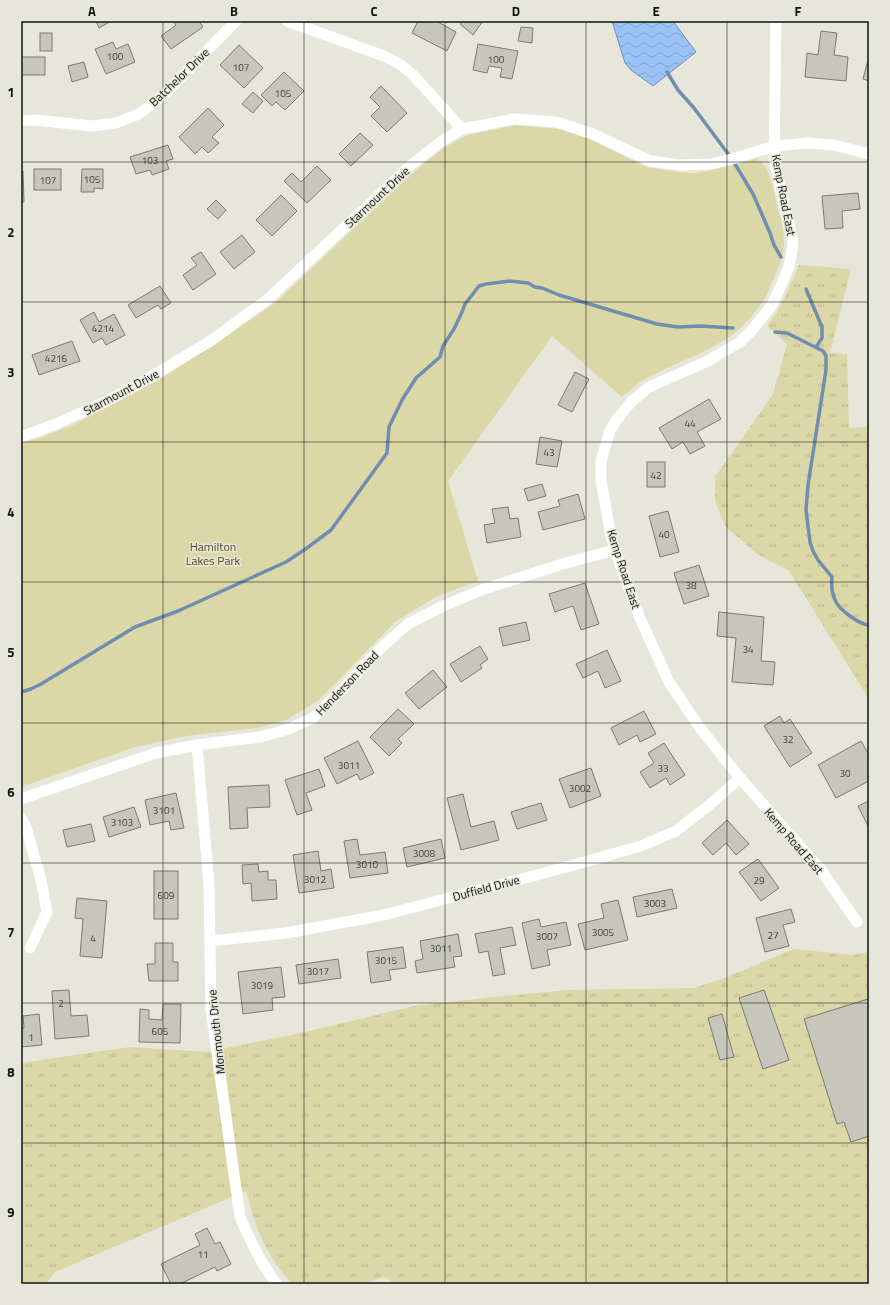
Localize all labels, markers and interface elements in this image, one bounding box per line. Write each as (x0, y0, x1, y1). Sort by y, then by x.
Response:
text: A (88, 1, 96, 21)
text: B (230, 1, 238, 21)
text: C (370, 1, 378, 21)
text: D (512, 1, 520, 21)
text: E (652, 1, 660, 21)
text: F (795, 1, 802, 21)
street label: Batchelor Drive (145, 43, 213, 111)
house number: 100 (107, 49, 124, 64)
house number: 100 (488, 52, 505, 67)
house number: 107 (233, 60, 249, 75)
text: 1 (7, 82, 15, 102)
house number: 105 (275, 86, 292, 101)
house number: 103 (142, 153, 158, 168)
street label: Kemp Road East (767, 153, 801, 238)
street label: Starmount Drive (340, 162, 414, 232)
house number: 105 (84, 172, 101, 187)
house number: 107 (40, 173, 56, 188)
text: 2 (7, 222, 15, 242)
house number: 4214 (92, 321, 115, 336)
house number: 4216 (45, 351, 68, 366)
text: 3 (7, 362, 15, 382)
street label: Starmount Drive (80, 364, 162, 420)
house number: 44 (684, 416, 696, 431)
house number: 43 (543, 445, 555, 460)
house number: 42 (650, 468, 662, 483)
text: 4 (7, 502, 15, 522)
street label: Kemp Road East (602, 527, 646, 612)
house number: 40 (658, 527, 670, 542)
park label: Hamilton Lakes Park (186, 537, 241, 570)
house number: 38 (685, 578, 697, 593)
text: 5 (7, 642, 15, 662)
house number: 34 (742, 642, 754, 657)
street label: Henderson Road (311, 646, 383, 720)
house number: 32 (782, 732, 794, 747)
house number: 3011 (338, 758, 360, 773)
house number: 33 (657, 761, 669, 776)
house number: 30 (839, 766, 851, 781)
house number: 3002 (569, 781, 591, 796)
text: 6 (7, 782, 15, 802)
house number: 3101 (153, 803, 175, 818)
street label: Kemp Road East (760, 804, 829, 879)
house number: 3103 (111, 815, 133, 830)
house number: 3008 (413, 846, 436, 861)
house number: 3010 (356, 857, 379, 872)
street label: Duffield Drive (450, 870, 522, 906)
house number: 3012 (304, 872, 326, 887)
house number: 29 (753, 873, 765, 888)
house number: 609 (158, 888, 175, 903)
house number: 3003 (644, 896, 666, 911)
text: 7 (7, 922, 15, 942)
house number: 3005 (592, 925, 615, 940)
house number: 27 (767, 928, 779, 943)
house number: 3007 (536, 929, 558, 944)
house number: 4 (90, 931, 96, 946)
house number: 3011 (430, 941, 452, 956)
house number: 3015 (375, 953, 398, 968)
house number: 3017 (307, 964, 329, 979)
house number: 3019 (251, 978, 274, 993)
street label: Monmouth Drive (202, 989, 230, 1075)
house number: 2 (58, 996, 64, 1011)
house number: 605 (152, 1024, 169, 1039)
house number: 1 (28, 1030, 34, 1045)
text: 8 (7, 1062, 15, 1082)
text: 9 (7, 1202, 15, 1222)
house number: 11 (197, 1247, 209, 1262)

